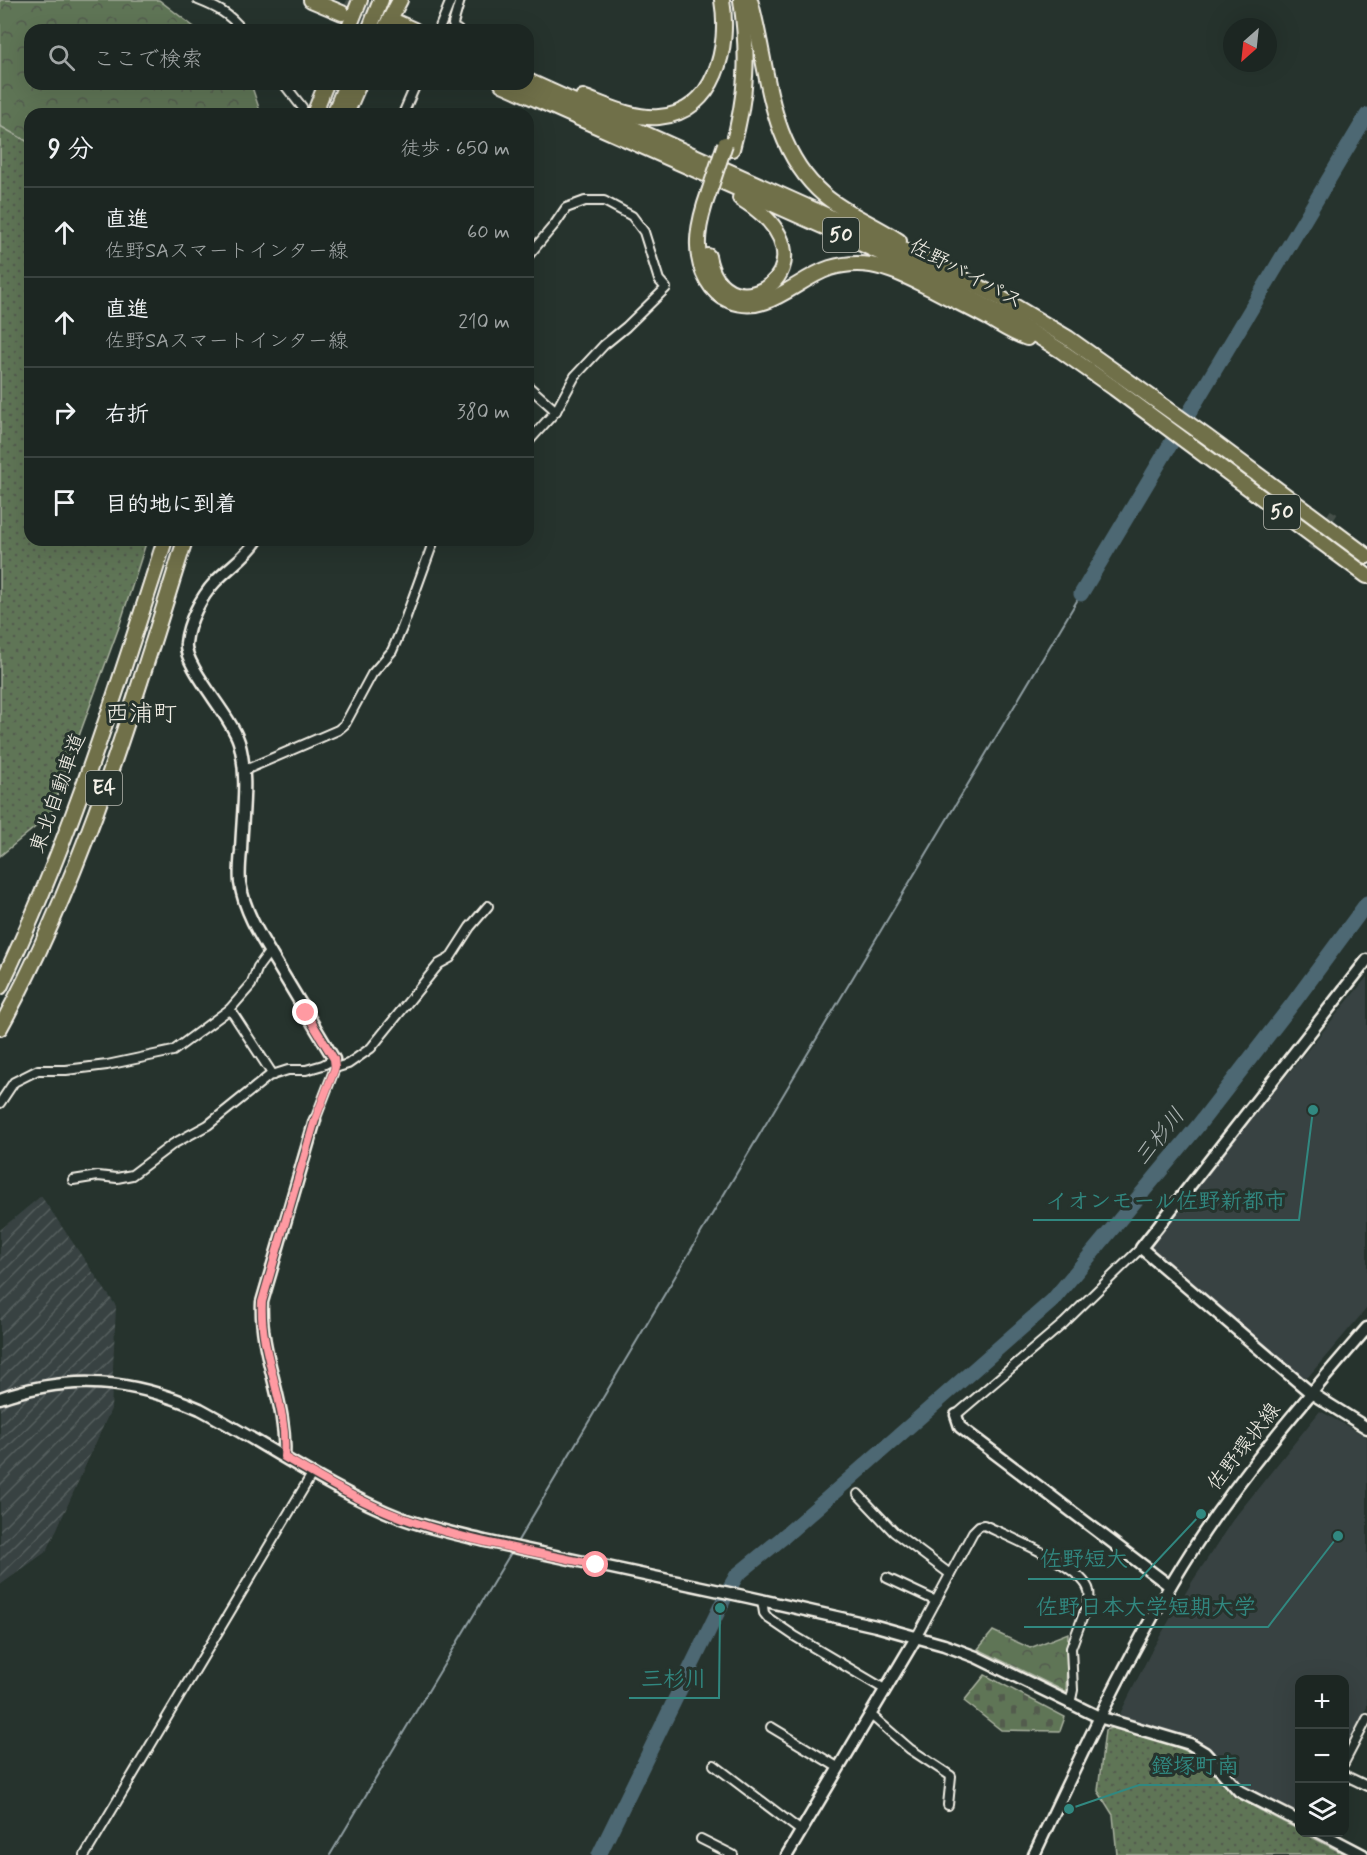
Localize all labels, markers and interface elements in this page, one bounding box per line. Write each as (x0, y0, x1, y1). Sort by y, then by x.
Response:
north arrow (1223, 18, 1277, 72)
search box (24, 24, 534, 90)
icon: search (45, 41, 78, 74)
text: ここで検索 (93, 46, 203, 74)
text: 9 分 (48, 133, 94, 167)
text: 徒歩 · 650 m (400, 136, 510, 163)
text: 直進 (105, 206, 149, 234)
icon: ahead (48, 216, 81, 249)
road number: 50 (823, 218, 859, 252)
text: 60 m (467, 219, 510, 246)
street label: 佐野バイパス (904, 232, 1028, 316)
text: 佐野SAスマートインター線 (105, 238, 348, 265)
text: 直進 (105, 296, 149, 324)
icon: ahead (48, 306, 81, 339)
text: 210 m (458, 309, 510, 336)
text: 佐野SAスマートインター線 (105, 328, 348, 355)
icon: right (48, 396, 81, 429)
text: 380 m (457, 399, 510, 426)
text: 右折 (105, 401, 149, 429)
icon: arrive (48, 486, 81, 519)
text: 目的地に到着 (105, 491, 237, 519)
road number: 50 (1264, 495, 1300, 529)
district label: 西浦町 (105, 699, 177, 730)
street label: 東北自動車道 (23, 729, 93, 857)
road number: E4 (86, 771, 122, 805)
route end (292, 999, 318, 1025)
water label: 三杉川 (1128, 1103, 1192, 1171)
callout: イオンモール佐野新都市 (1033, 1180, 1299, 1220)
text: イオンモール佐野新都市 (1046, 1188, 1286, 1216)
street label: 佐野環状線 (1201, 1397, 1287, 1497)
callout: 佐野短大 (1028, 1539, 1140, 1579)
text: 佐野短大 (1040, 1546, 1128, 1574)
route start (582, 1551, 608, 1577)
callout: 佐野日本大学短期大学 (1024, 1587, 1268, 1627)
text: 佐野日本大学短期大学 (1036, 1594, 1256, 1622)
callout: 三杉川 (629, 1658, 719, 1698)
text: 三杉川 (641, 1666, 707, 1694)
map controls (1295, 1675, 1349, 1837)
button: + (1295, 1675, 1349, 1729)
button: − (1295, 1729, 1349, 1783)
callout: 鐙塚町南 (1139, 1745, 1251, 1785)
text: 鐙塚町南 (1151, 1753, 1239, 1781)
button: layers (1295, 1783, 1349, 1837)

